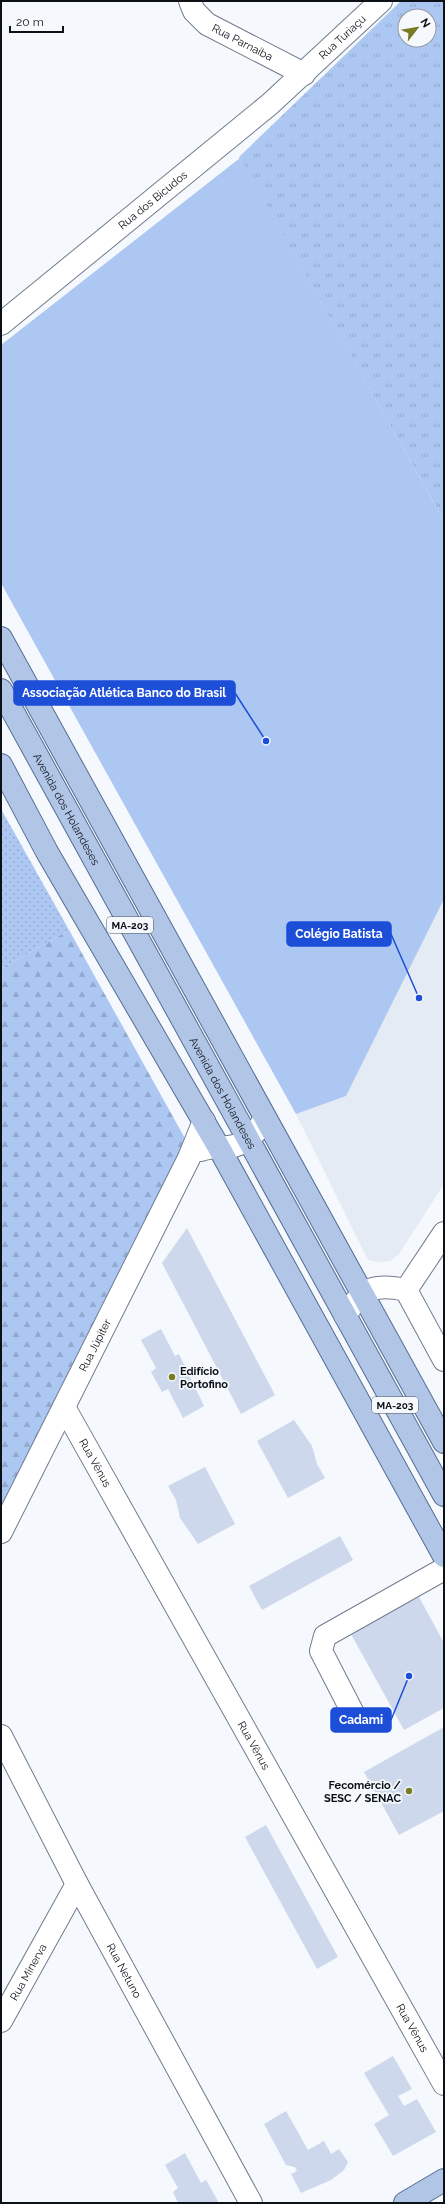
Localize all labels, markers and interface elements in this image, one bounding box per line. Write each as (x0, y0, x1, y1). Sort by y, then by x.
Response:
scale bar (10, 8, 63, 34)
north arrow (397, 8, 437, 48)
street label: Rua Turiaçu (316, 12, 368, 62)
text: 20 m (16, 15, 44, 29)
text: N (417, 16, 433, 30)
street label: Rua Parnaíba (210, 21, 275, 63)
street label: Rua dos Bicudos (116, 168, 190, 232)
callout: Associação Atlética Banco do Brasil (14, 681, 235, 705)
text: Associação Atlética Banco do Brasil (22, 686, 226, 700)
street label: Avenida dos Holandeses (31, 751, 103, 867)
road number: MA-203 (107, 917, 153, 933)
callout: Colégio Batista (287, 922, 391, 946)
text: Colégio Batista (295, 927, 383, 941)
street label: Avenida dos Holandeses (187, 1035, 259, 1151)
street label: Rua Júpiter (76, 1317, 114, 1374)
place label: Edifício Portofino (180, 1365, 228, 1391)
marker: Edifício Portofino (167, 1372, 177, 1382)
road number: MA-203 (372, 1397, 418, 1413)
street label: Rua Vênus (77, 1436, 114, 1489)
callout: Cadami (331, 1708, 391, 1732)
text: Cadami (339, 1713, 383, 1727)
street label: Rua Vênus (235, 1719, 273, 1772)
place label: Fecomércio / SESC / SENAC (324, 1779, 401, 1805)
marker: Fecomércio / SESC / SENAC (404, 1786, 414, 1796)
street label: Rua Minerva (7, 1941, 49, 2003)
street label: Rua Netuno (104, 1941, 145, 2001)
street label: Rua Vênus (394, 2001, 431, 2054)

